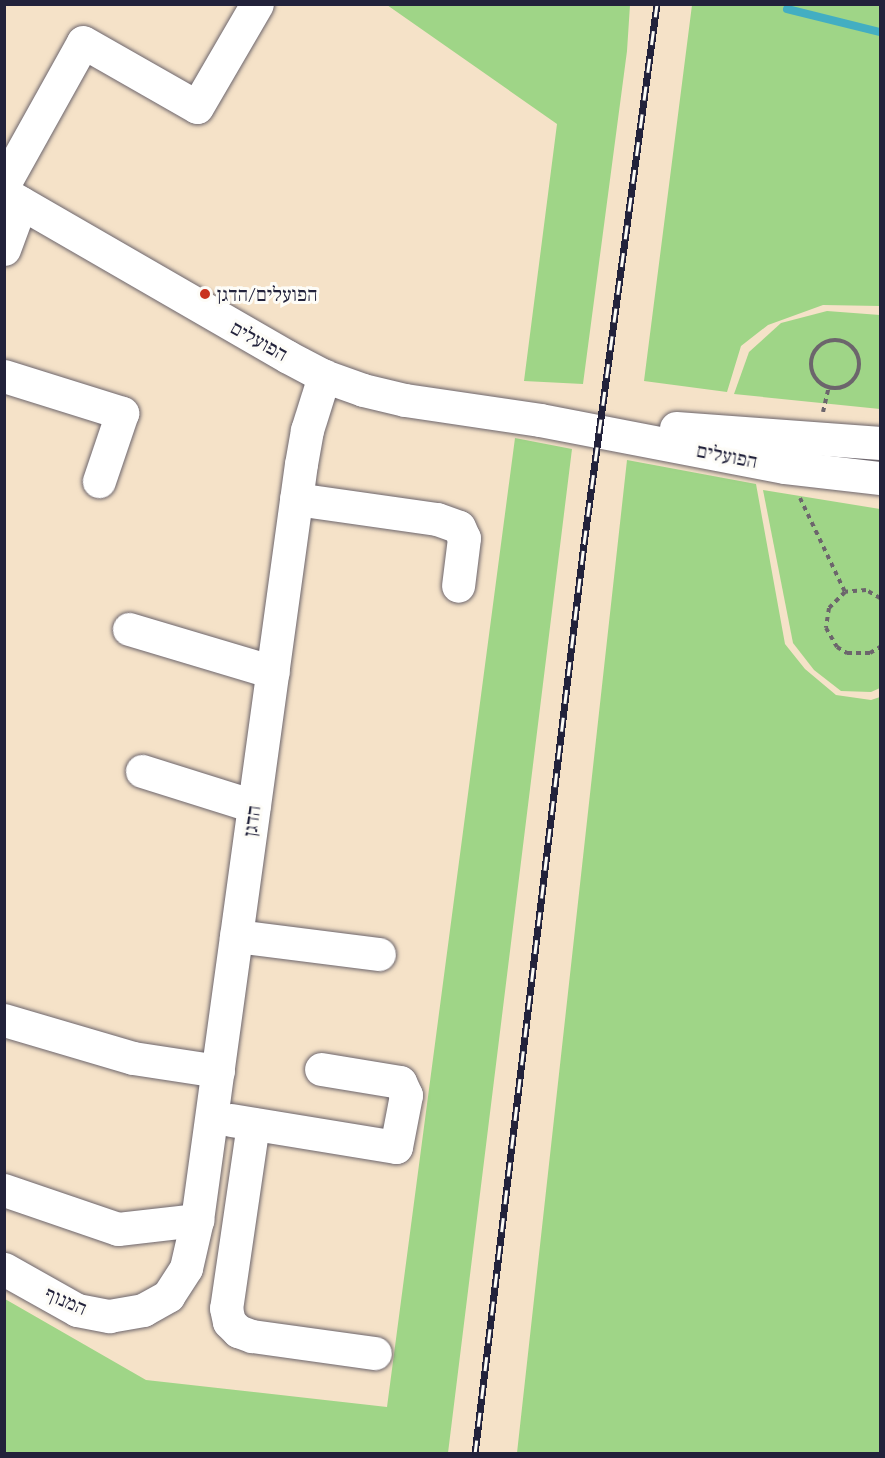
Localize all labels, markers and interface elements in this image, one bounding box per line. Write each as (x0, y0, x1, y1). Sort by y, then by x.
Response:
place label: הפועלים/הדגן (217, 282, 318, 306)
marker: הפועלים/הדגן (198, 287, 212, 301)
street label: הפועלים (226, 316, 292, 366)
street label: הפועלים (694, 438, 760, 474)
street label: הדגן (238, 804, 266, 838)
street label: המנוף (41, 1282, 91, 1320)

